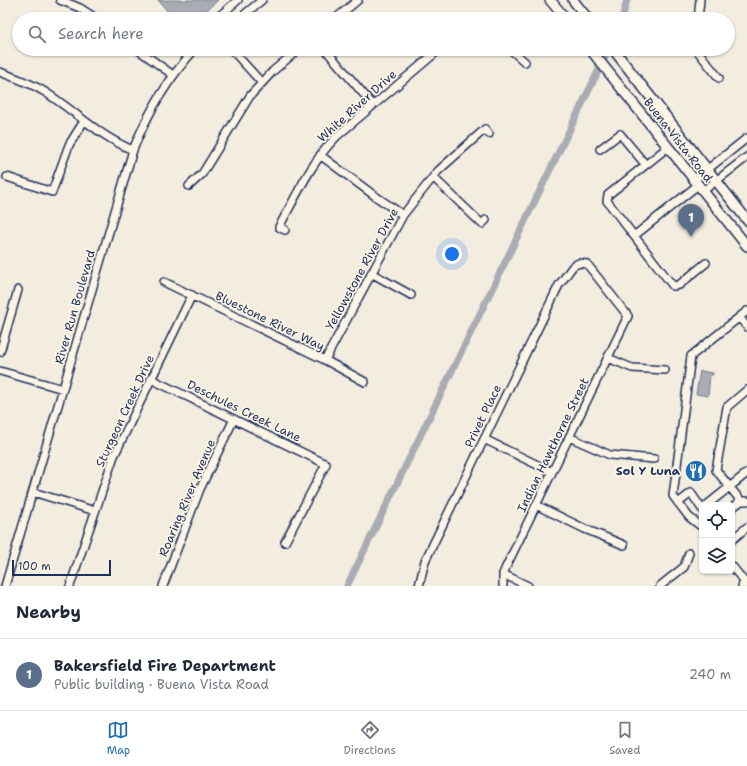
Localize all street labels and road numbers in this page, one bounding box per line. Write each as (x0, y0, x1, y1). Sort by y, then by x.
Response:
street label: White River Drive (314, 66, 400, 146)
street label: Buena Vista Road (640, 94, 716, 186)
street label: Yellowstone River Drive (322, 205, 402, 333)
street label: River Run Boulevard (51, 248, 99, 366)
street label: Bluestone River Way (213, 288, 327, 354)
street label: Sturgeon Creek Drive (92, 352, 158, 470)
street label: Indian Hawthorne Street (513, 375, 593, 515)
street label: Deschules Creek Lane (184, 376, 304, 446)
street label: Privet Place (461, 382, 505, 450)
street label: Roaring River Avenue (155, 437, 219, 559)

